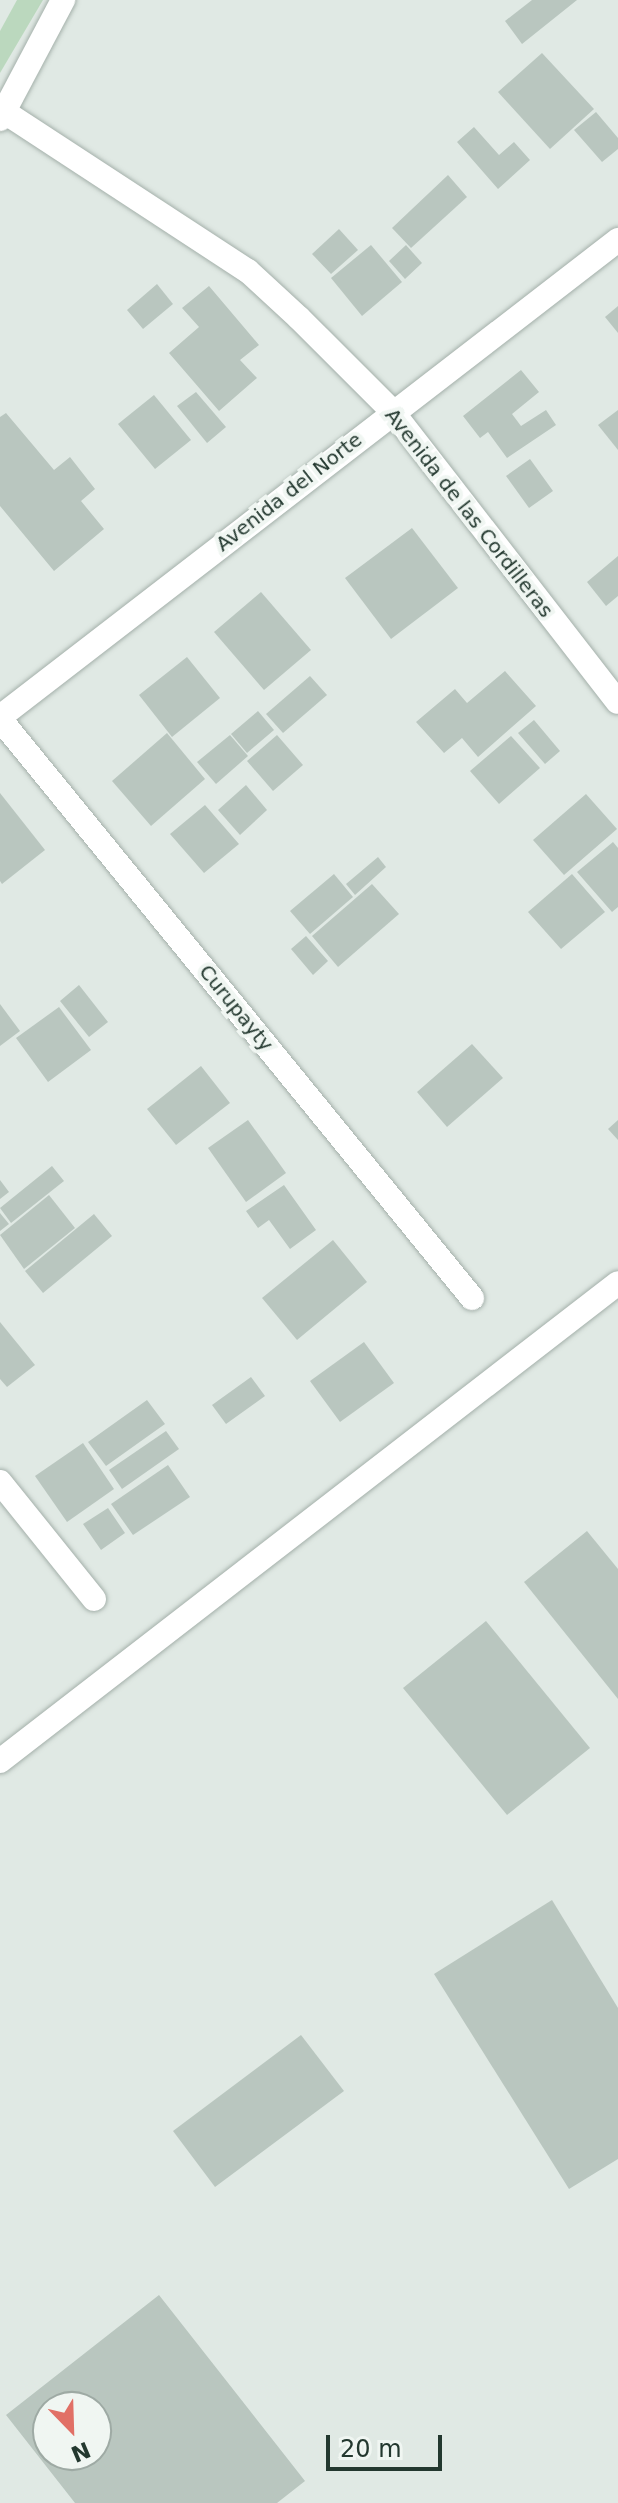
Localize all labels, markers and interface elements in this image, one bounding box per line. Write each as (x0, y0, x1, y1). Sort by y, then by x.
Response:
street label: Avenida de las Cordilleras (380, 404, 558, 622)
street label: Avenida del Norte (211, 428, 367, 556)
street label: Curupayty (194, 960, 278, 1056)
north arrow (32, 2391, 112, 2471)
scale bar (330, 2419, 446, 2469)
text: 20 m (340, 2435, 402, 2463)
text: N (67, 2437, 94, 2467)

